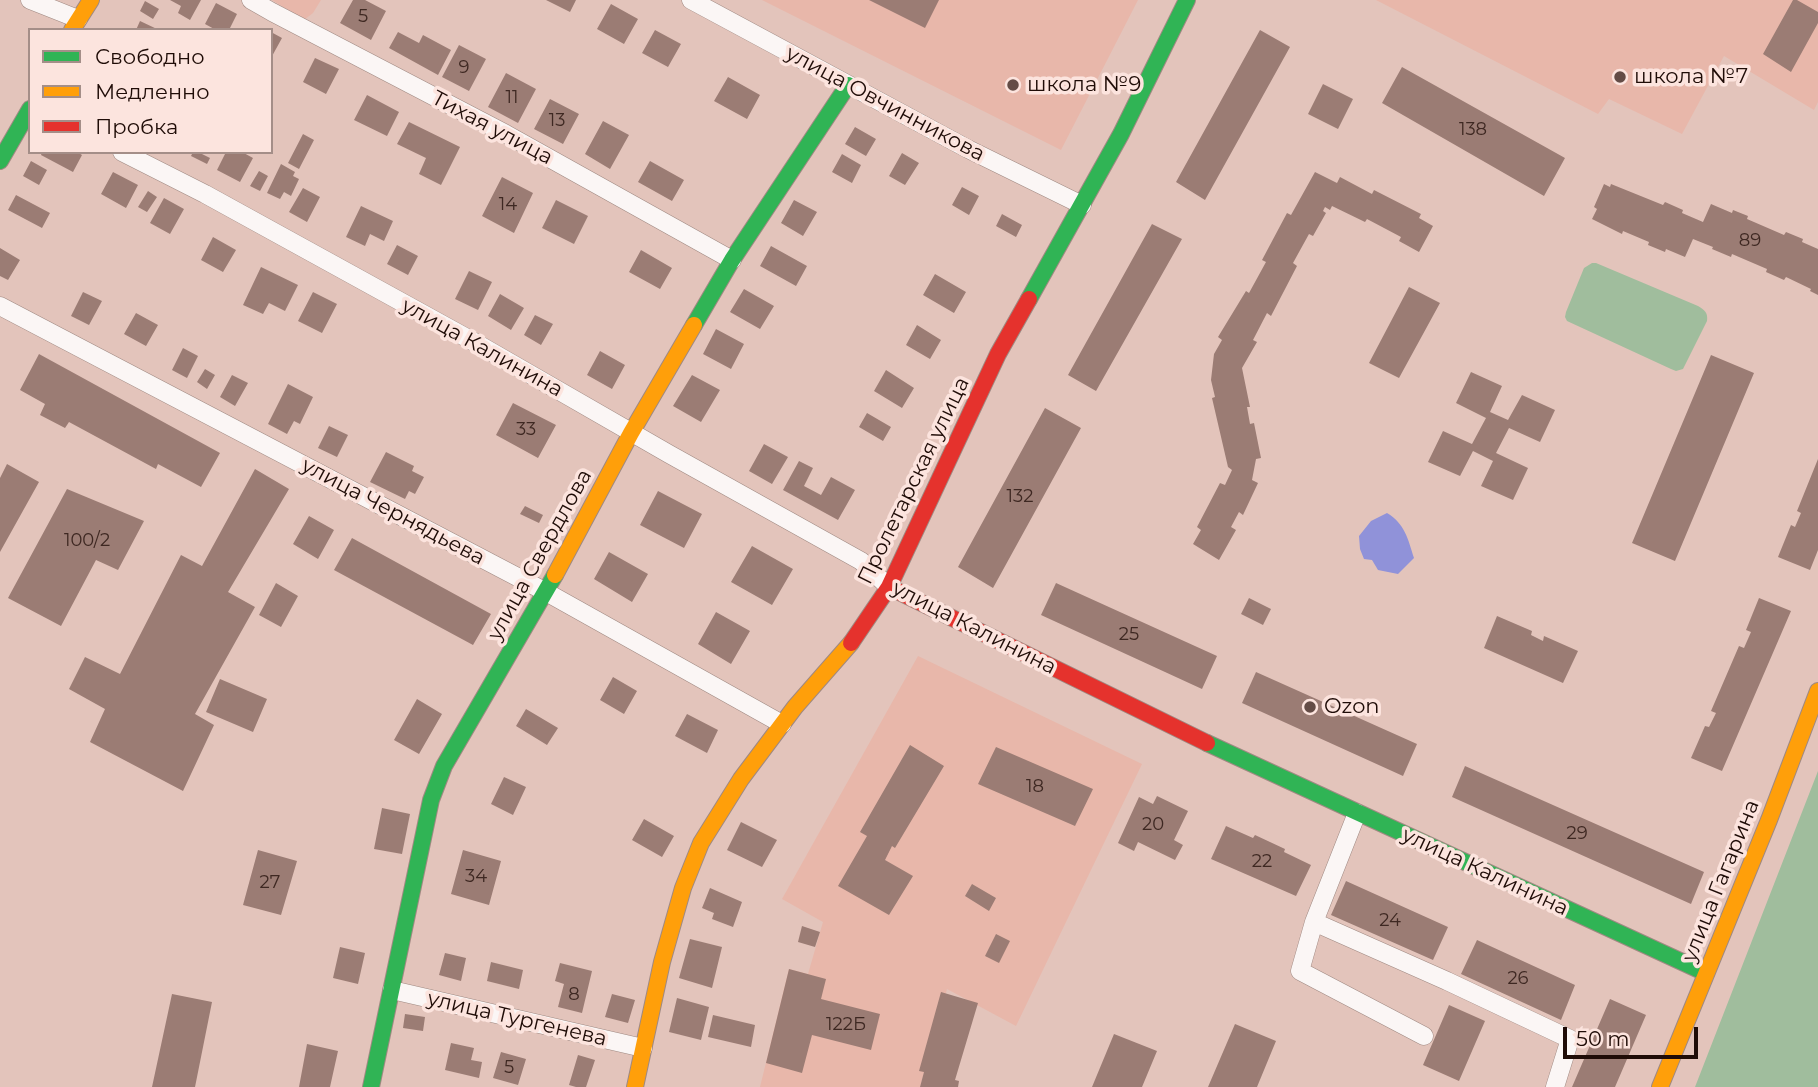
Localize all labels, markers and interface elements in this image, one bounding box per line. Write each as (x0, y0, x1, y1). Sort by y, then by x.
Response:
house number: 5 (358, 6, 368, 28)
legend (28, 28, 273, 154)
street label: улица Овчинникова (781, 41, 989, 167)
text: Свободно (95, 44, 205, 69)
house number: 9 (459, 57, 469, 79)
place label: школа №7 (1634, 64, 1748, 90)
marker: школа №7 (1612, 69, 1628, 85)
place label: школа №9 (1027, 72, 1141, 98)
marker: школа №9 (1005, 77, 1021, 93)
text: Медленно (95, 79, 210, 104)
street label: Тихая улица (427, 86, 557, 170)
house number: 11 (506, 87, 518, 109)
house number: 13 (549, 110, 565, 132)
text: Пробка (95, 114, 178, 139)
house number: 138 (1459, 119, 1487, 141)
house number: 14 (499, 194, 517, 216)
house number: 89 (1739, 230, 1761, 252)
street label: улица Калинина (397, 293, 567, 403)
street label: Пролетарская улица (853, 373, 975, 589)
house number: 33 (516, 419, 536, 441)
street label: улица Чернядьева (297, 453, 489, 571)
street label: улица Свердлова (483, 465, 597, 645)
house number: 132 (1007, 486, 1033, 508)
house number: 100/2 (64, 530, 110, 552)
street label: улица Калинина (888, 576, 1060, 680)
house number: 25 (1119, 624, 1139, 646)
place label: Ozon (1324, 694, 1380, 720)
marker: Ozon (1302, 699, 1318, 715)
house number: 18 (1026, 776, 1044, 798)
street label: улица Гагарина (1677, 796, 1765, 966)
house number: 20 (1142, 814, 1164, 836)
street label: улица Калинина (1398, 822, 1572, 922)
house number: 29 (1566, 823, 1588, 845)
house number: 22 (1252, 851, 1272, 873)
house number: 34 (465, 866, 487, 888)
house number: 27 (260, 872, 280, 894)
house number: 24 (1379, 910, 1401, 932)
house number: 26 (1507, 968, 1529, 990)
house number: 8 (568, 984, 580, 1006)
street label: улица Тургенева (425, 986, 609, 1052)
house number: 122Б (826, 1014, 866, 1036)
scale bar (1566, 1014, 1701, 1058)
text: 50 m (1576, 1026, 1630, 1051)
house number: 5 (504, 1057, 514, 1079)

